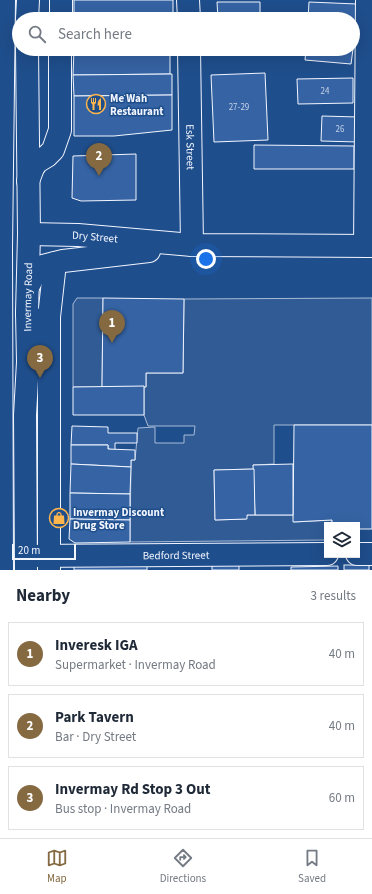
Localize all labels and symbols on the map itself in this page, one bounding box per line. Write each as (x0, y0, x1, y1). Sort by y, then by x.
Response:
house number: 24 (321, 85, 330, 98)
place label: Me Wah Restaurant (110, 91, 164, 119)
restaurant icon: Me Wah Restaurant (85, 93, 107, 115)
house number: 27-29 (229, 101, 250, 114)
house number: 26 (336, 123, 345, 136)
street label: Esk Street (182, 124, 198, 170)
pin: 2 (86, 143, 112, 176)
street label: Dry Street (72, 228, 119, 246)
your location (196, 249, 216, 269)
street label: Invermay Road (20, 262, 36, 332)
pin: 1 (99, 310, 125, 343)
pin: 3 (27, 345, 53, 378)
place label: Invermay Discount Drug Store (73, 505, 165, 533)
shop icon: Invermay Discount Drug Store (48, 507, 70, 529)
scale bar (12, 542, 76, 561)
street label: Bedford Street (143, 548, 210, 563)

